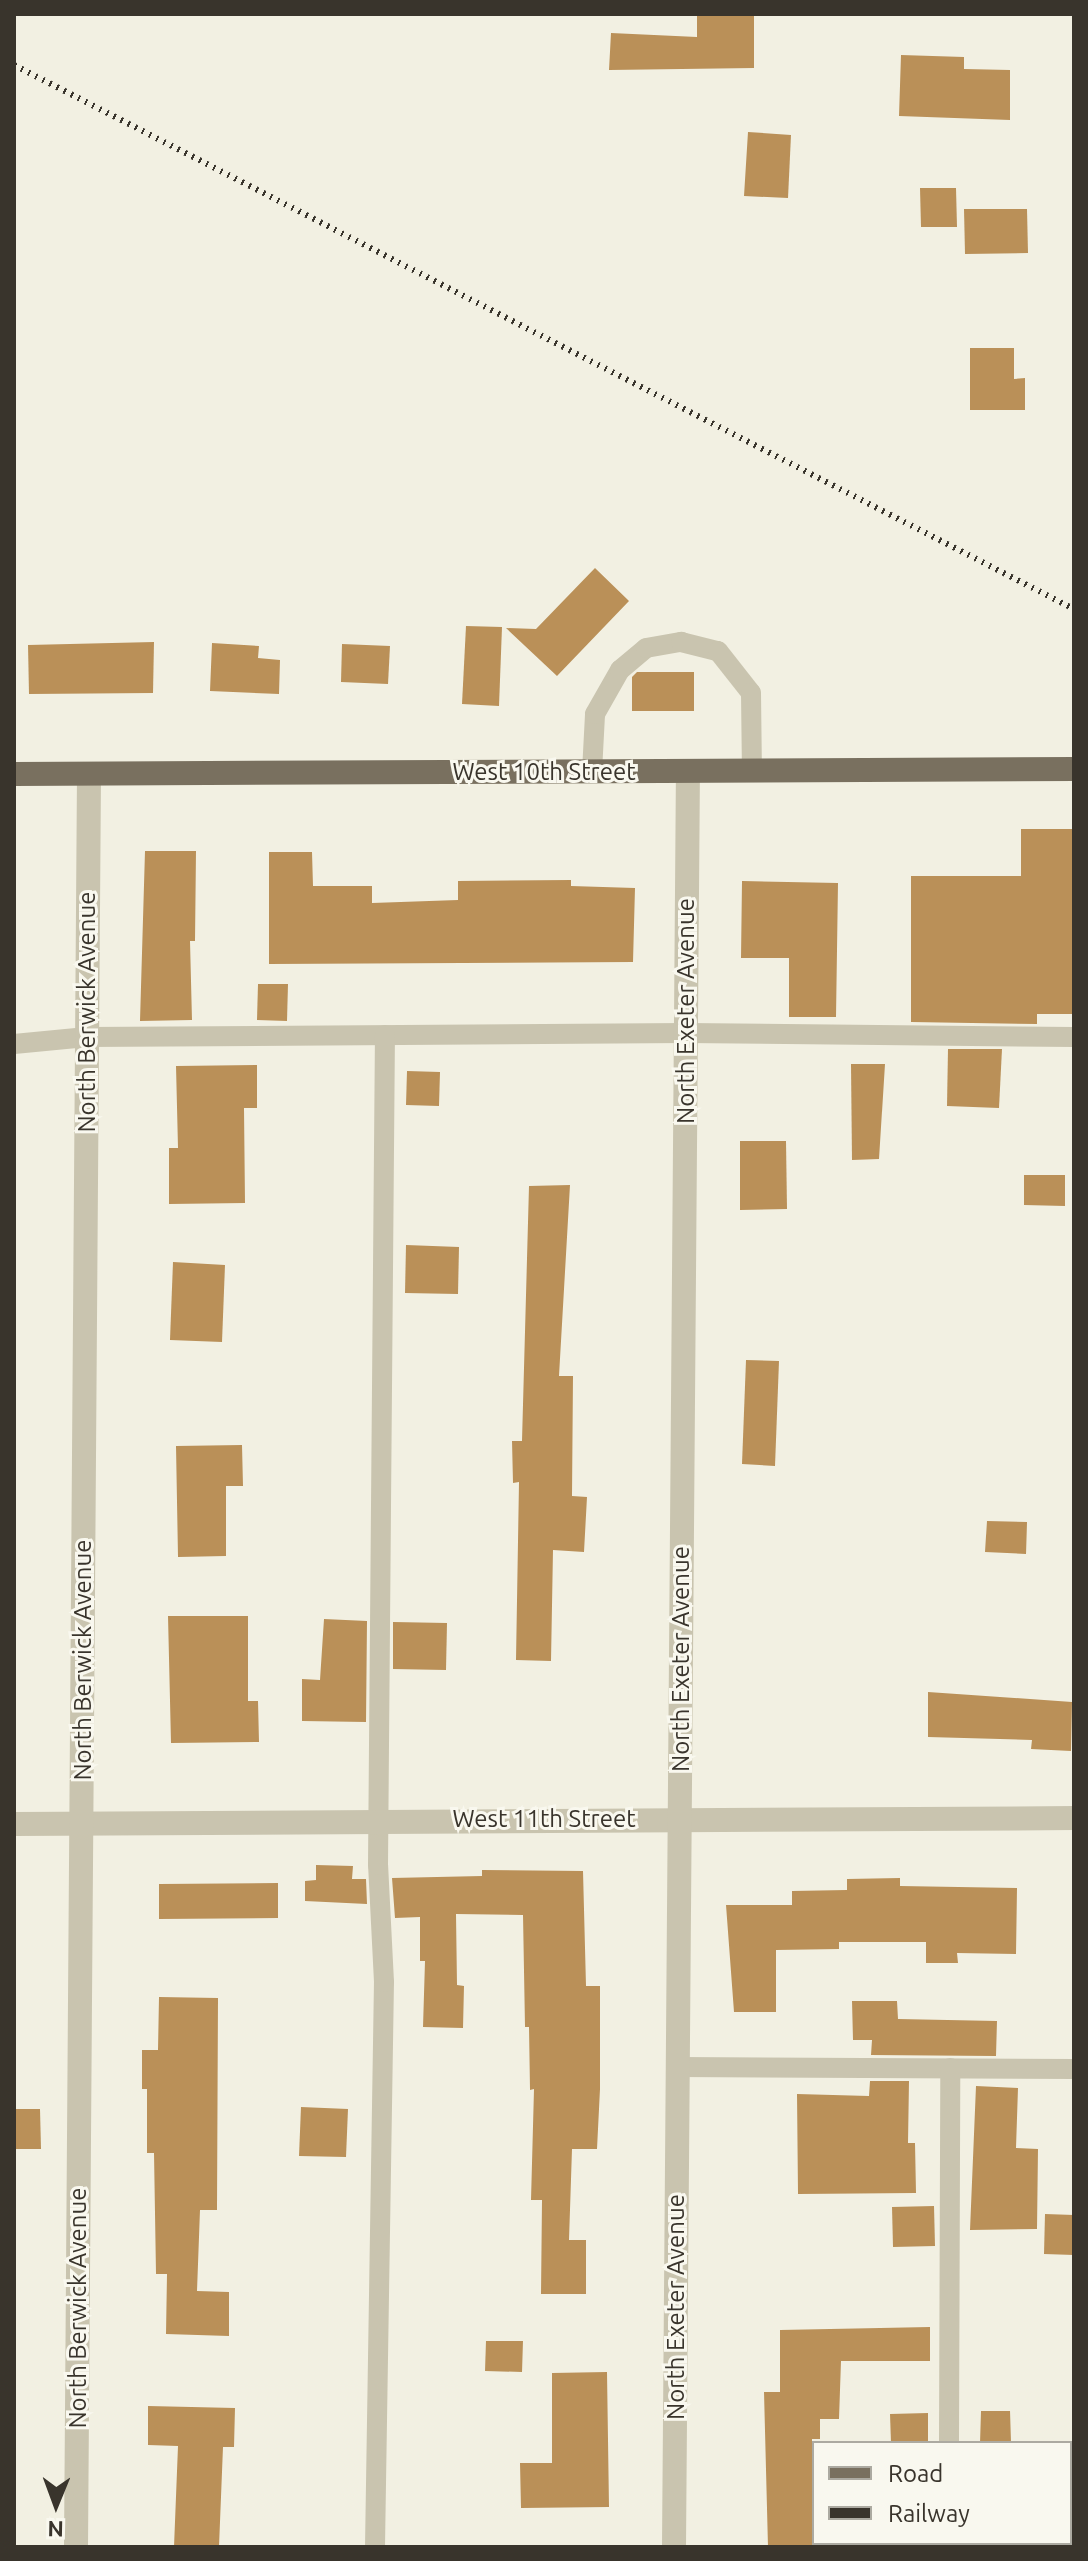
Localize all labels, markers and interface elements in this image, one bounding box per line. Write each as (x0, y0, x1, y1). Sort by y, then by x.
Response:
street label: West 10th Street (452, 758, 636, 786)
street label: North Berwick Avenue (73, 891, 101, 1133)
street label: North Exeter Avenue (672, 898, 700, 1124)
street label: North Berwick Avenue (69, 1539, 97, 1781)
street label: North Exeter Avenue (667, 1546, 695, 1772)
street label: West 11th Street (452, 1805, 636, 1833)
street label: North Berwick Avenue (64, 2187, 92, 2429)
street label: North Exeter Avenue (662, 2194, 690, 2420)
legend (812, 2441, 1072, 2545)
text: Road (888, 2460, 943, 2487)
north arrow (16, 2465, 96, 2545)
text: Railway (888, 2500, 970, 2527)
text: N (47, 2517, 64, 2542)

